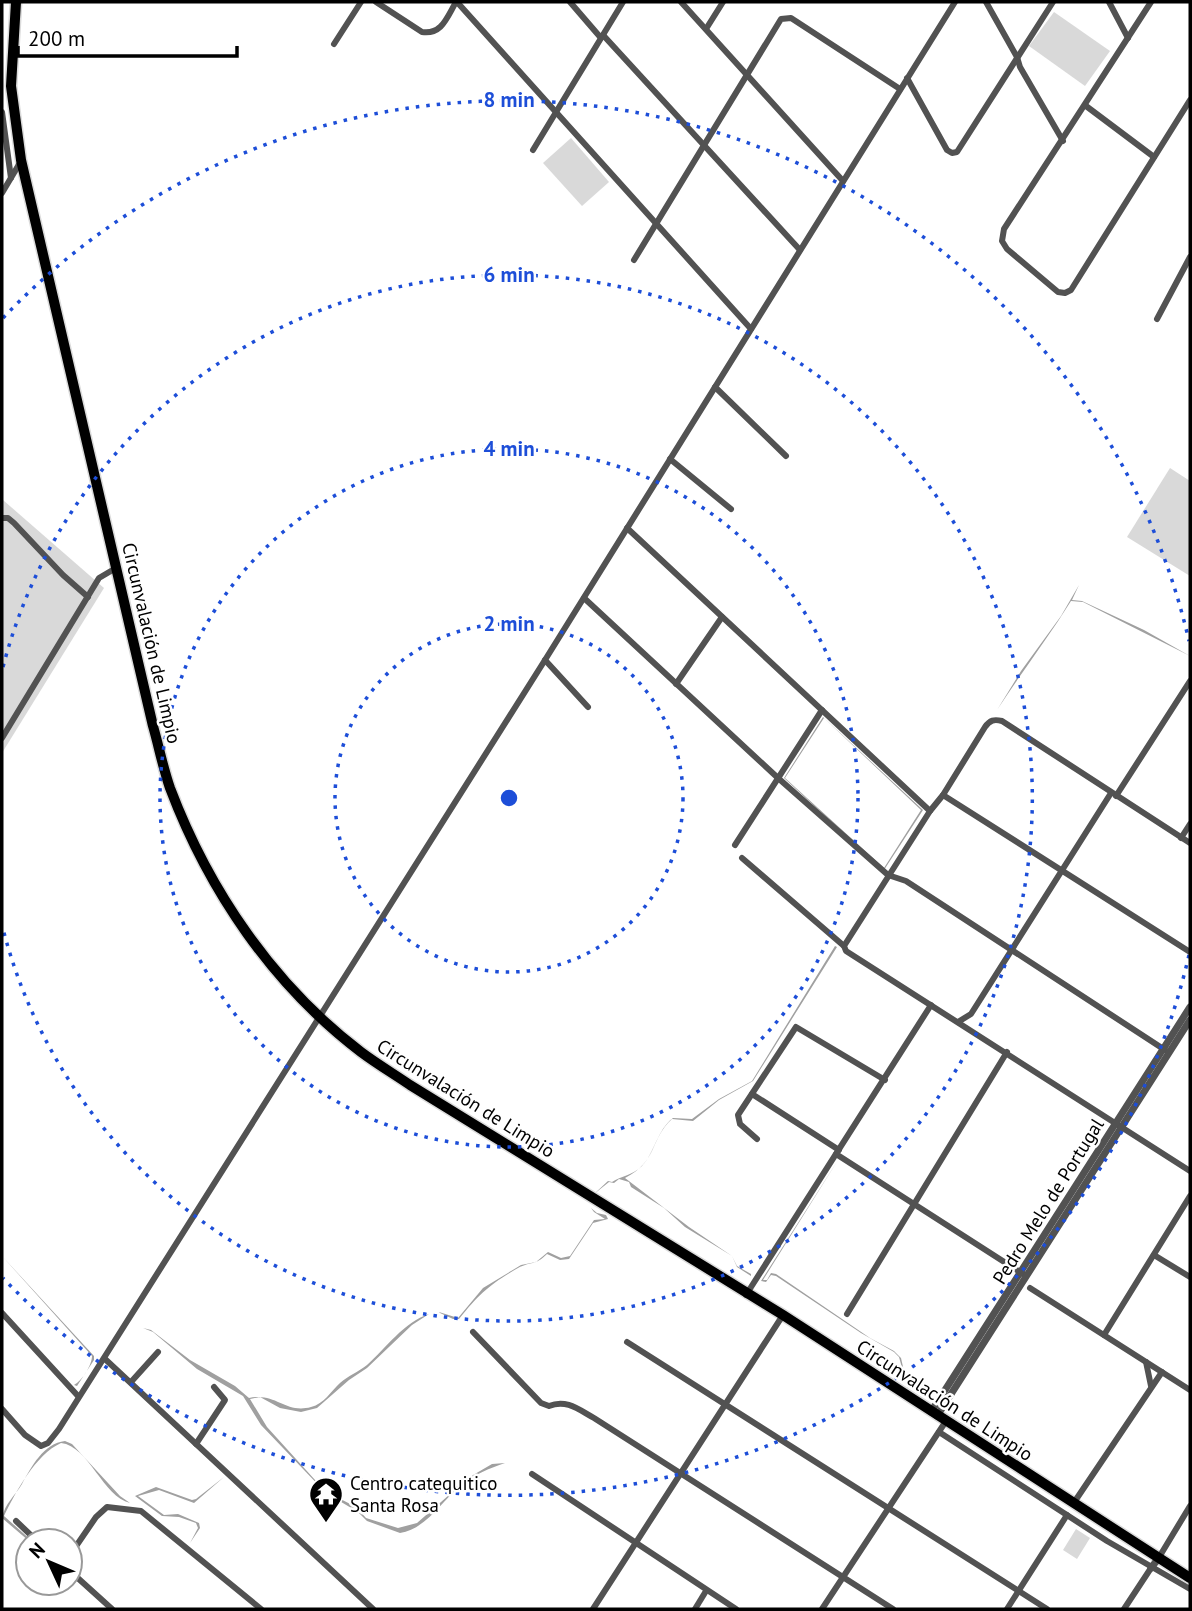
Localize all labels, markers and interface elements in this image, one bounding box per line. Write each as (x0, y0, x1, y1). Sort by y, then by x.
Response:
scale bar (18, 14, 236, 58)
text: 200 m (28, 25, 85, 52)
text: 8 min (483, 86, 535, 113)
text: 6 min (483, 261, 535, 288)
text: 4 min (483, 435, 535, 462)
street label: Circunvalación de Limpio (117, 540, 187, 746)
text: 2 min (483, 610, 535, 637)
centre of rings (497, 786, 521, 810)
street label: Circunvalación de Limpio (373, 1033, 559, 1163)
street label: Pedro Melo de Portugal (987, 1113, 1109, 1288)
street label: Circunvalación de Limpio (852, 1334, 1038, 1466)
place label: Centro catequitico Santa Rosa (350, 1471, 497, 1517)
temple icon: Centro catequitico Santa Rosa (307, 1475, 345, 1524)
north arrow (14, 1527, 84, 1597)
text: N (24, 1537, 50, 1563)

